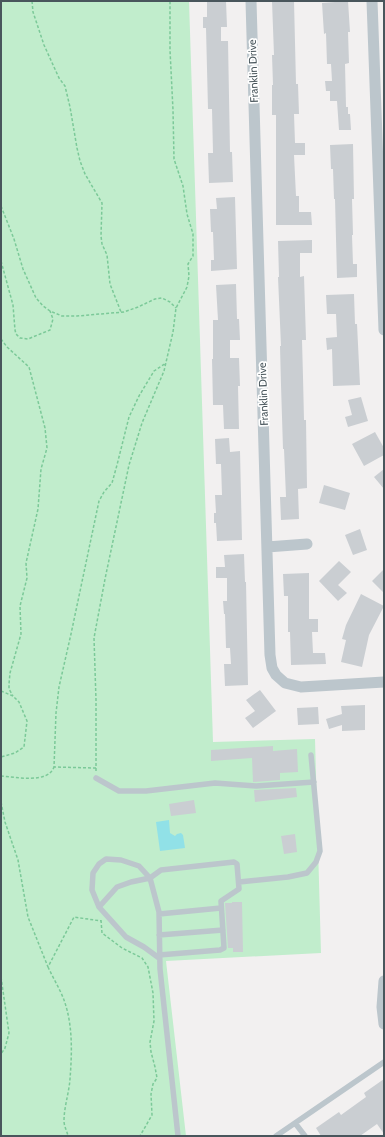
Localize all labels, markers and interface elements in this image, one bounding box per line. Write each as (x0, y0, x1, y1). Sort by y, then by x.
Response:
street label: Franklin Drive (245, 39, 261, 103)
street label: Franklin Drive (255, 362, 271, 426)

